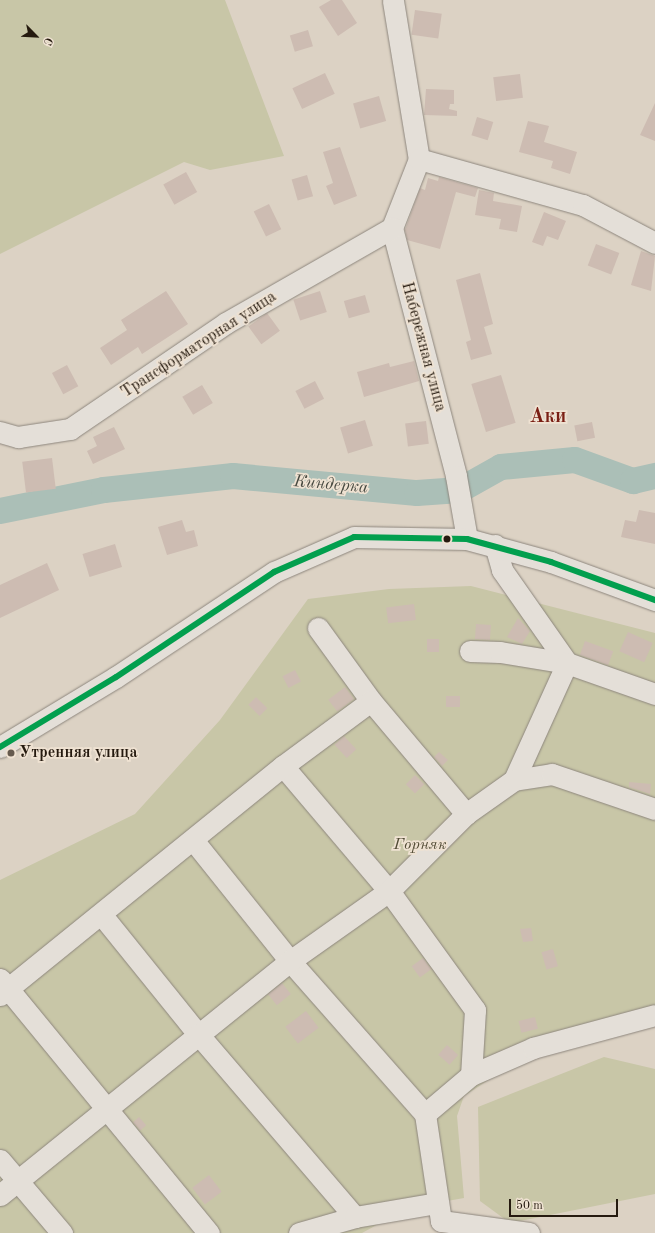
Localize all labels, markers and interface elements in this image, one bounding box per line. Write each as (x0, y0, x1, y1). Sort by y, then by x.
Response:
north arrow (16, 16, 56, 56)
text: С (41, 36, 54, 47)
street label: Набережная улица (396, 280, 450, 414)
street label: Трансформаторная улица (118, 288, 280, 402)
district label: Аки (529, 405, 567, 429)
water label: Киндерка (293, 472, 369, 498)
unlabelled marker (442, 534, 452, 544)
place label: Утренняя улица (19, 743, 138, 763)
marker: Утренняя улица (6, 748, 16, 758)
park label: Горняк (393, 835, 447, 855)
scale bar (511, 1191, 620, 1217)
text: 50 m (516, 1200, 543, 1212)

